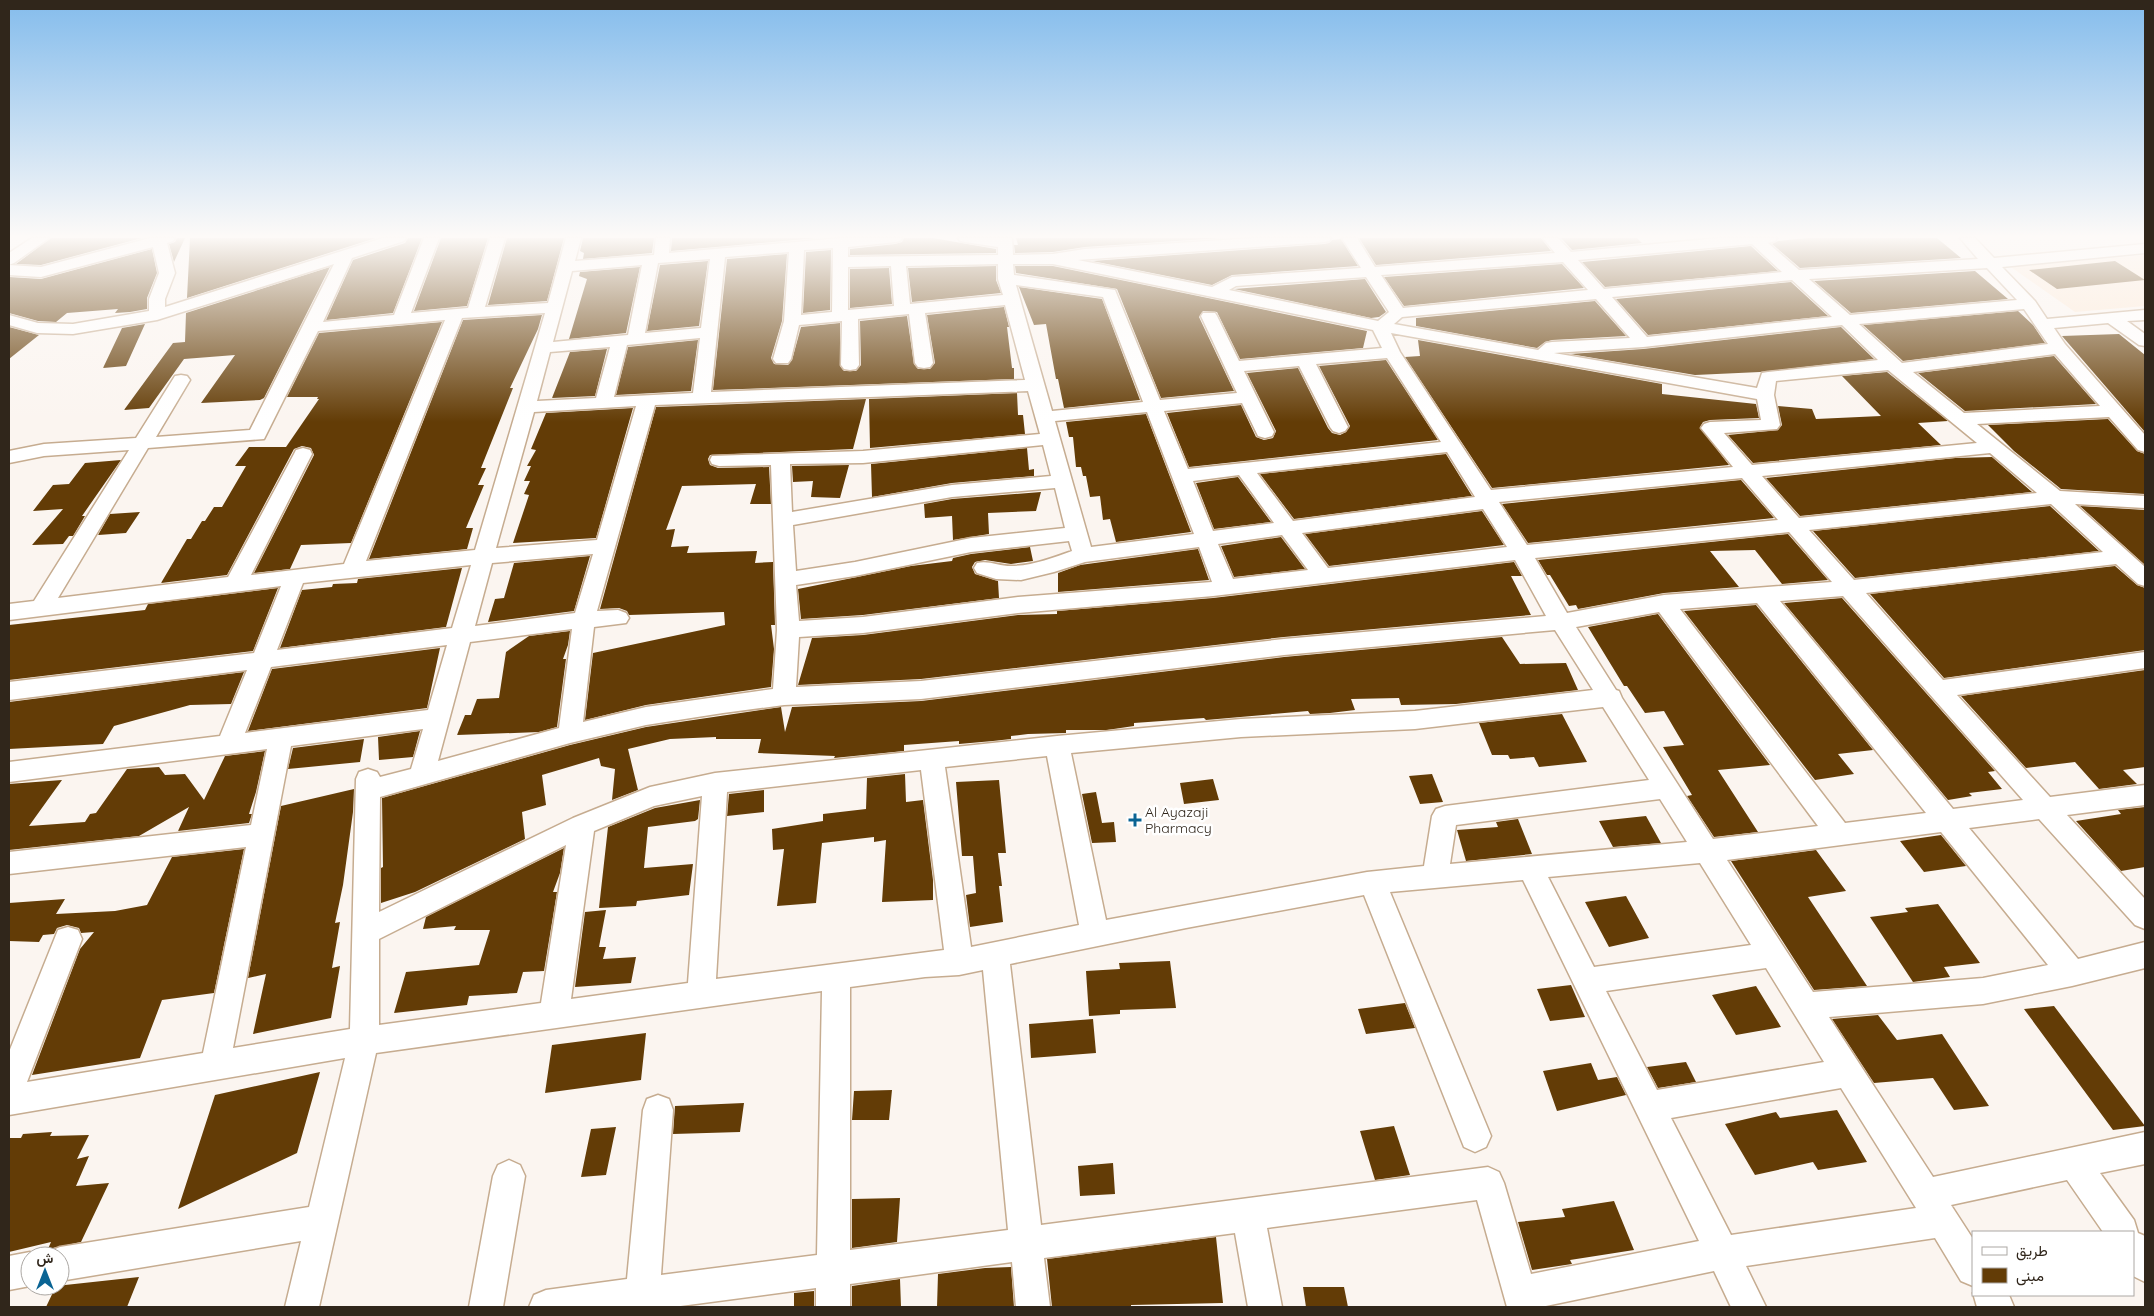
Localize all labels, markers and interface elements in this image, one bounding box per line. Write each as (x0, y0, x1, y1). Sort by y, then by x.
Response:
place label: Al Ayazaji Pharmacy (1145, 803, 1212, 837)
marker: Al Ayazaji Pharmacy (1129, 814, 1141, 826)
legend (1972, 1231, 2134, 1296)
text: طريق (2016, 1241, 2048, 1261)
north arrow (20, 1246, 70, 1296)
text: ش (37, 1249, 54, 1267)
text: مبنى (2016, 1266, 2044, 1286)

